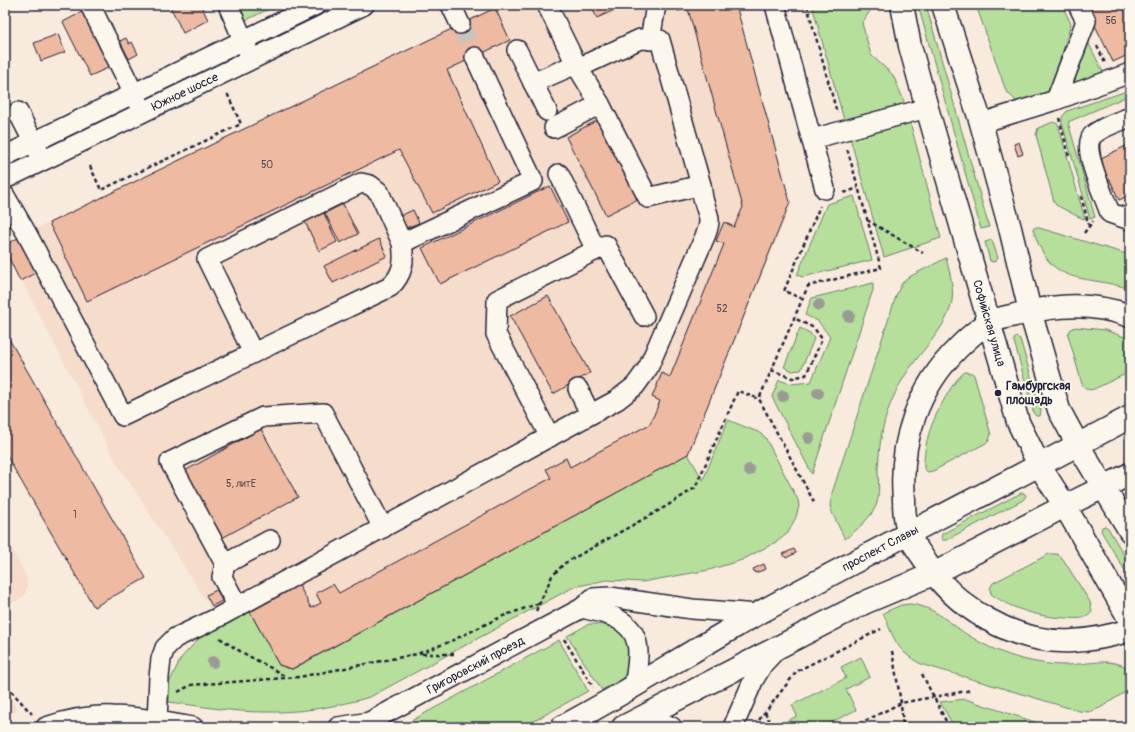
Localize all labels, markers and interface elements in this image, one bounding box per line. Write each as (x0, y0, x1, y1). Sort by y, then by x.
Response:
house number: 56 (1105, 15, 1117, 27)
street label: Южное шоссе (149, 69, 221, 114)
house number: 50 (261, 159, 273, 171)
street label: Софийская улица (970, 278, 1009, 369)
house number: 52 (716, 303, 728, 315)
place label: Гамбургская площадь (1006, 379, 1071, 408)
marker: Гамбургская площадь (993, 388, 1003, 398)
house number: 5, литЕ (226, 478, 256, 490)
house number: 1 (73, 509, 77, 521)
street label: проспект Славы (839, 522, 921, 575)
street label: Григоровский проезд (424, 632, 528, 697)

